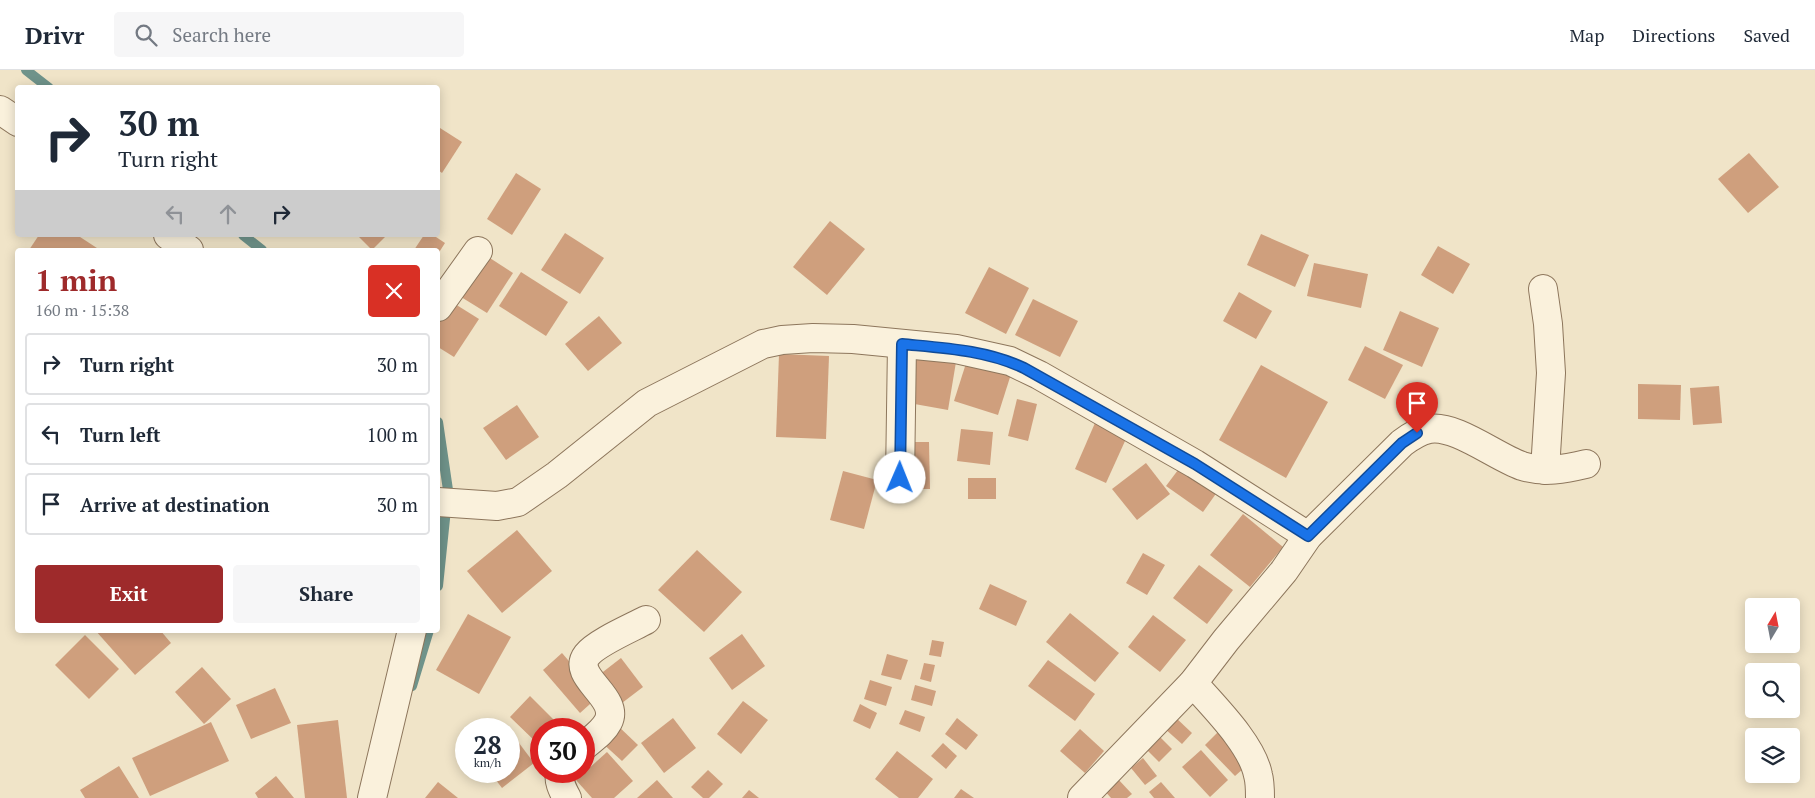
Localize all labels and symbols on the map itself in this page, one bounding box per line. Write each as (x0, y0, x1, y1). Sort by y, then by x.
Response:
pin (1396, 382, 1438, 433)
position arrow (873, 451, 925, 503)
north arrow (1745, 598, 1800, 652)
speed limit sign: 30 (530, 718, 595, 783)

